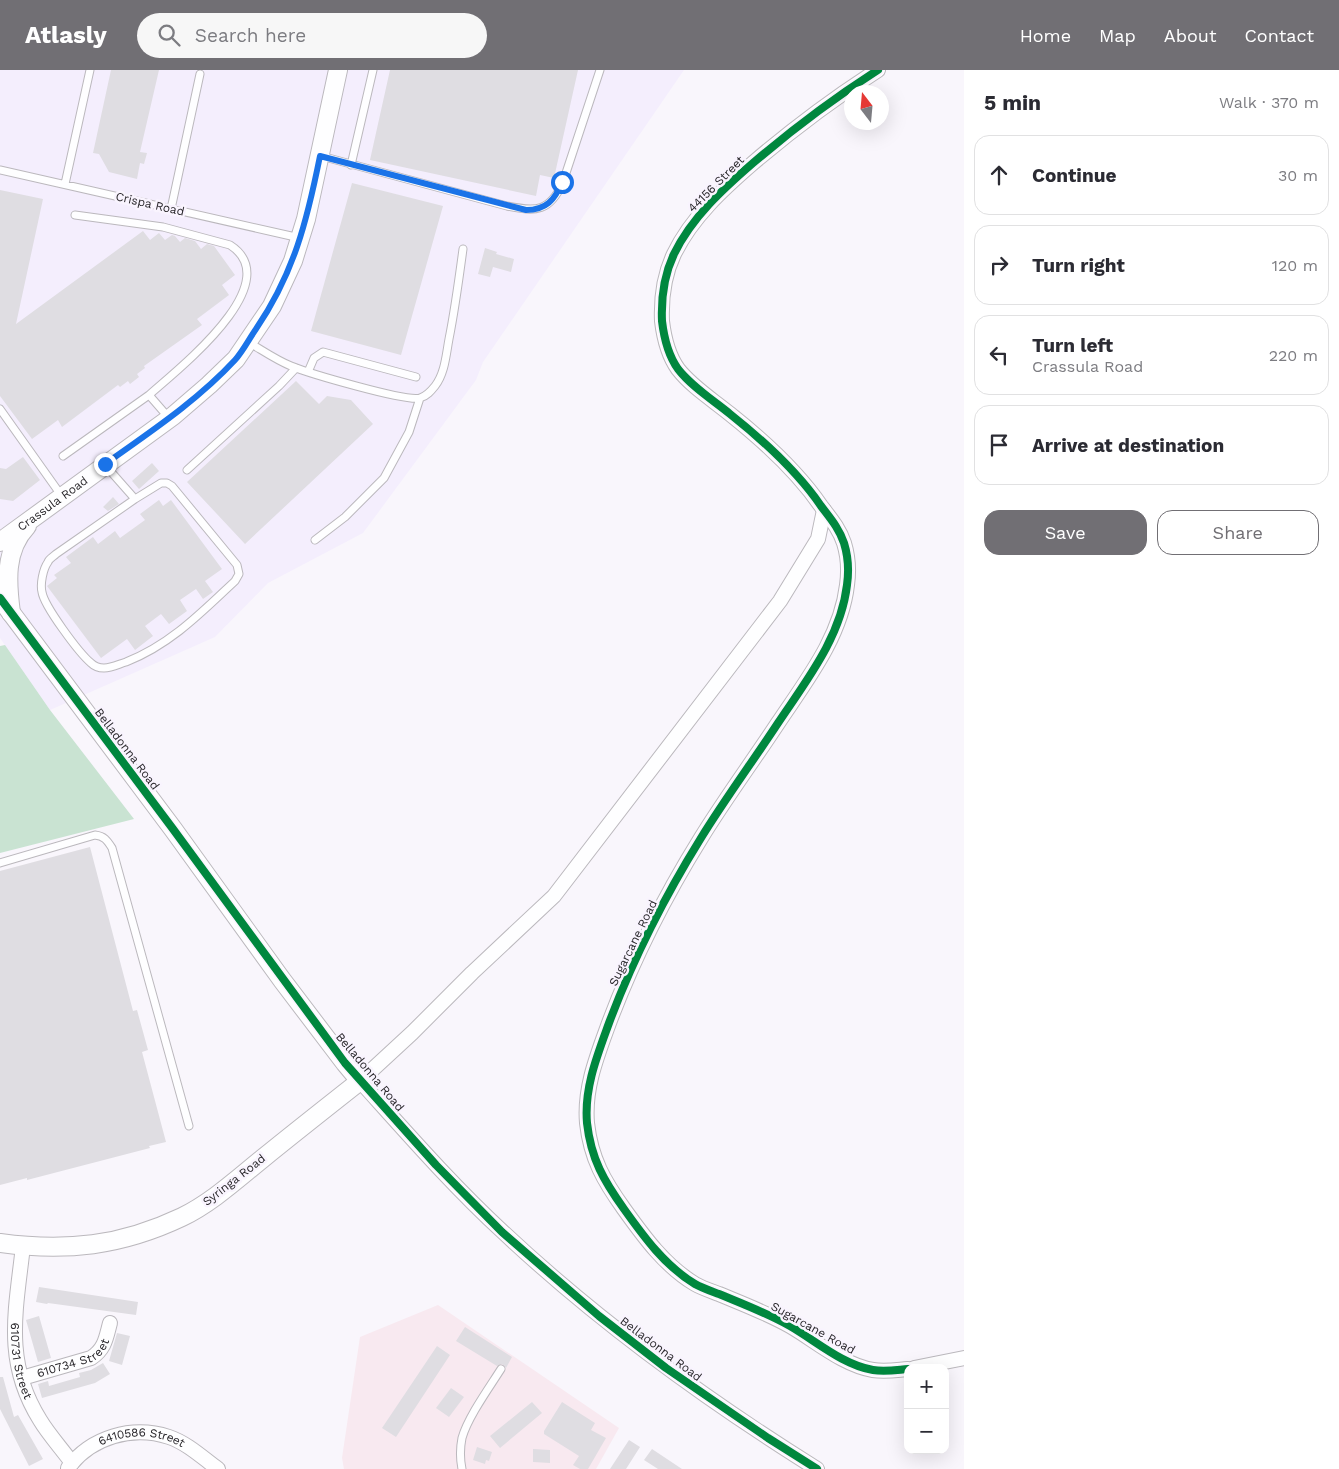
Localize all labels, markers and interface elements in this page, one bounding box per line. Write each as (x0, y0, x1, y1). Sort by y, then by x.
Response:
search box (137, 13, 487, 58)
text: Atlasly (25, 21, 107, 49)
icon: search (155, 21, 183, 49)
text: Search here (195, 24, 306, 47)
text: Home (1020, 25, 1071, 46)
text: Map (1099, 25, 1136, 46)
text: About (1164, 25, 1216, 46)
text: Contact (1244, 25, 1314, 46)
north arrow (844, 85, 889, 130)
text: 5 min (984, 90, 1041, 115)
text: Walk · 370 m (1219, 93, 1319, 112)
street label: 44156 Street (685, 153, 747, 215)
icon: ahead (985, 161, 1013, 189)
text: Continue (1032, 164, 1116, 187)
text: 30 m (1278, 166, 1318, 185)
route start (551, 171, 574, 194)
street label: Crispa Road (114, 189, 186, 219)
icon: right (985, 251, 1013, 279)
text: Turn right (1032, 254, 1125, 277)
text: 120 m (1272, 256, 1318, 275)
text: Turn left (1032, 334, 1113, 357)
icon: left (985, 341, 1013, 369)
text: 220 m (1269, 346, 1318, 365)
text: Crassula Road (1032, 357, 1143, 376)
icon: arrive (985, 431, 1013, 459)
text: Arrive at destination (1032, 434, 1224, 457)
route end (94, 453, 117, 476)
street label: Crassula Road (15, 474, 90, 534)
button: Save (984, 510, 1147, 555)
button: Share (1157, 510, 1319, 555)
street label: Belladonna Road (92, 705, 162, 793)
street label: Sugarcane Road (606, 898, 660, 988)
street label: Belladonna Road (333, 1030, 407, 1114)
street label: Syringa Road (200, 1151, 268, 1209)
street label: Sugarcane Road (768, 1299, 858, 1357)
street label: Belladonna Road (617, 1314, 705, 1384)
street label: 610731 Street (8, 1323, 35, 1401)
street label: 610734 Street (35, 1337, 112, 1380)
map controls (904, 1364, 949, 1454)
button: + (904, 1364, 949, 1409)
button: − (904, 1409, 949, 1454)
street label: 6410586 Street (96, 1425, 187, 1450)

